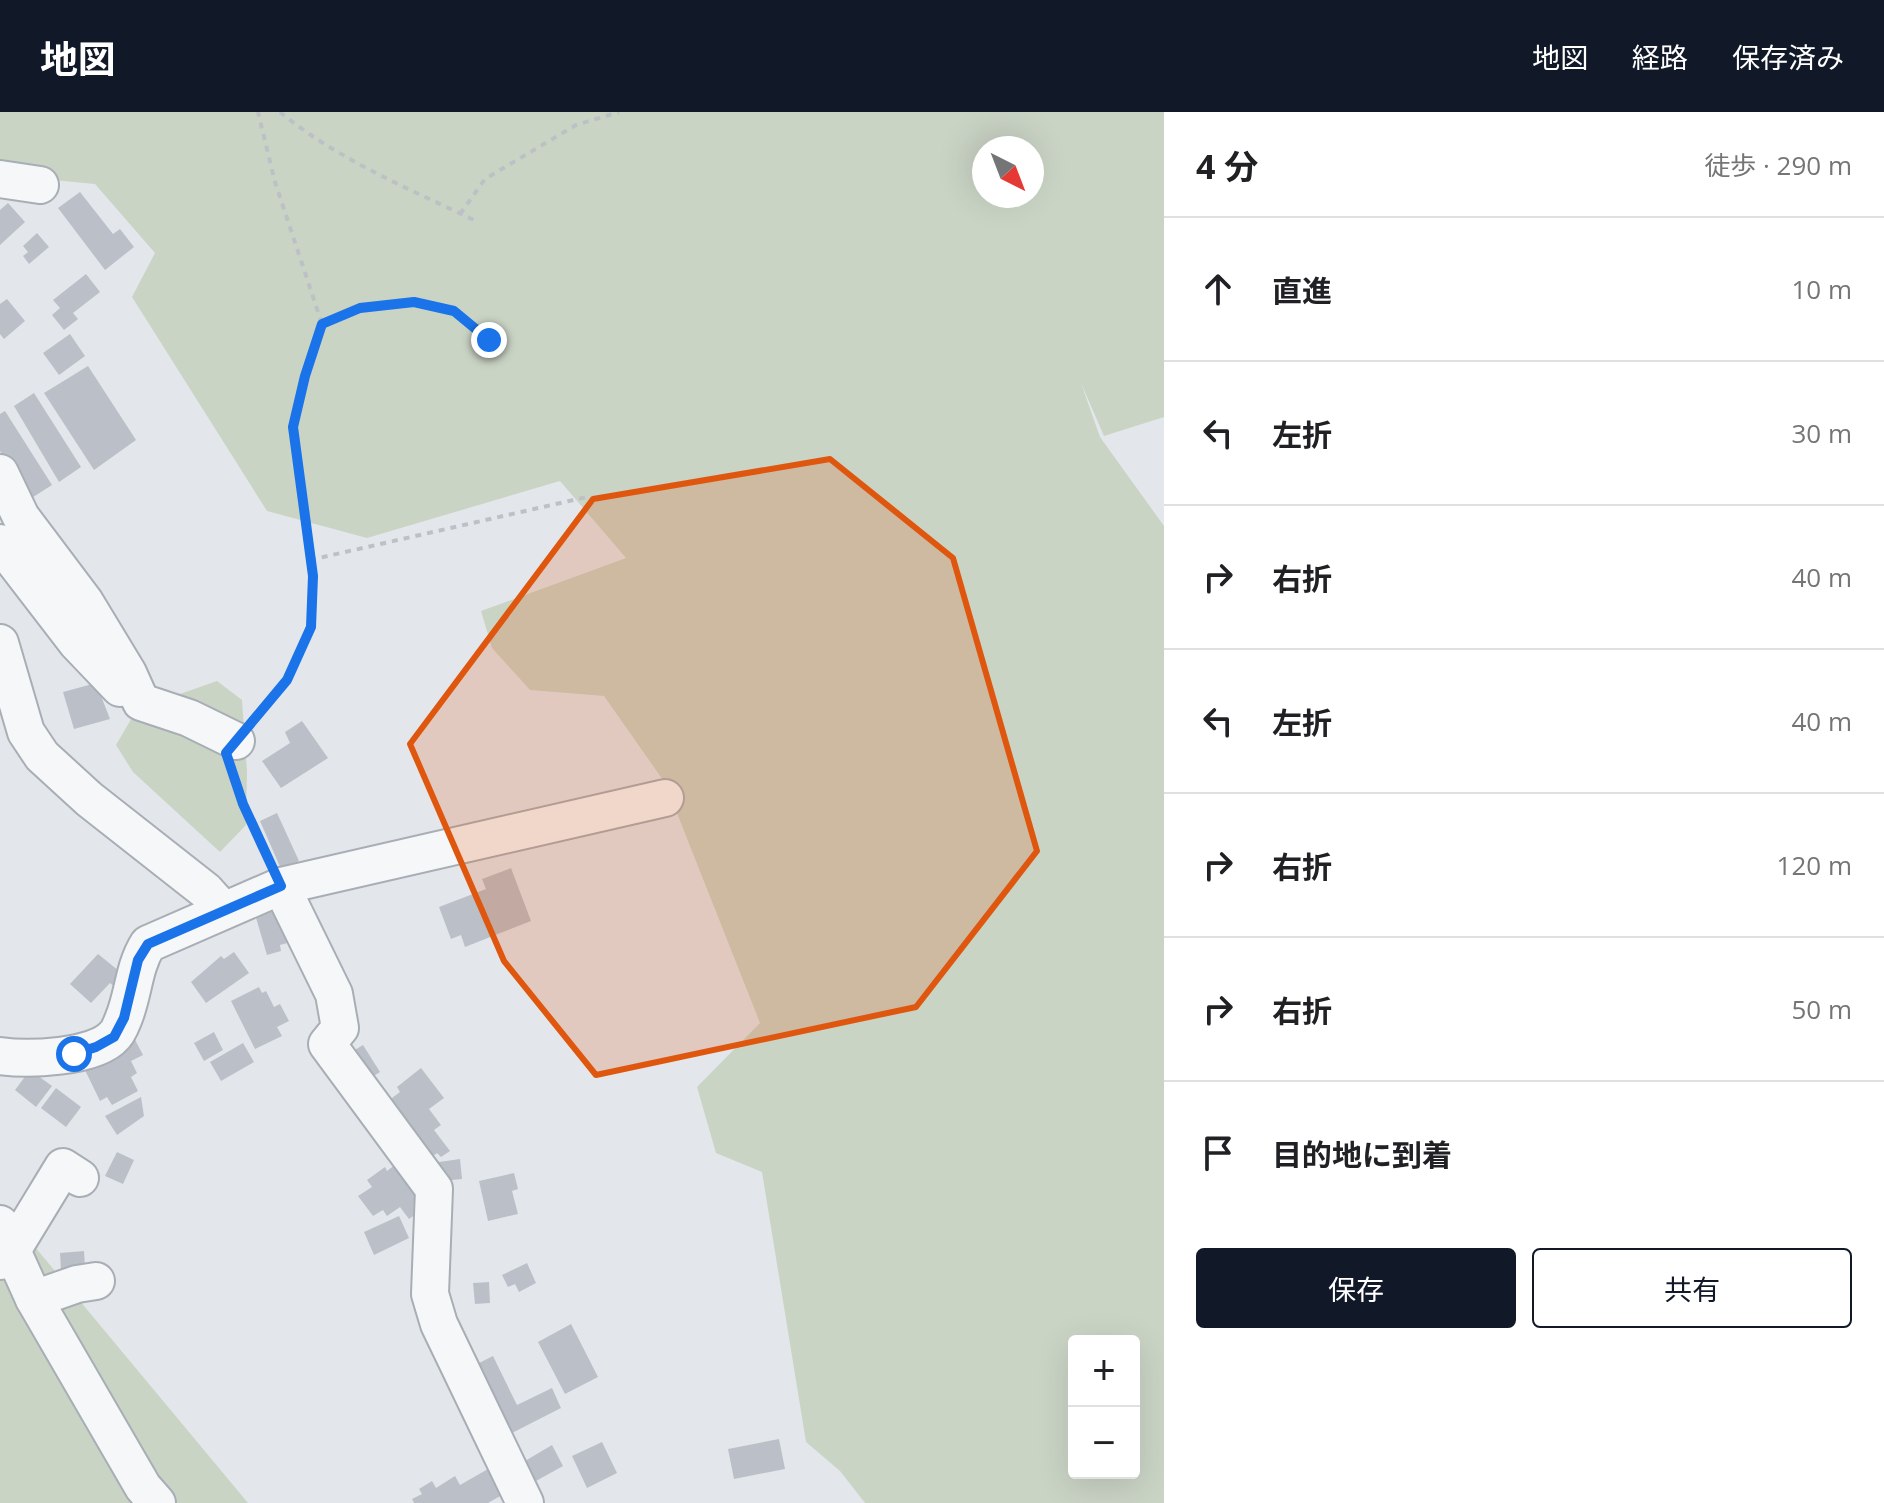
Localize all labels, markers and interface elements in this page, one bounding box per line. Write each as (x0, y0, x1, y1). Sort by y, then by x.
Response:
text: 地図 (40, 32, 116, 84)
text: 地図 (1532, 38, 1588, 76)
text: 経路 (1632, 38, 1688, 76)
text: 保存済み (1732, 38, 1844, 76)
north arrow (972, 136, 1044, 208)
text: 4 分 (1196, 143, 1258, 189)
text: 徒歩 · 290 m (1704, 147, 1852, 183)
icon: ahead (1196, 267, 1240, 311)
text: 直進 (1272, 270, 1332, 311)
text: 10 m (1791, 271, 1852, 307)
route end (471, 322, 507, 358)
icon: left (1196, 411, 1240, 455)
text: 左折 (1272, 414, 1332, 455)
text: 30 m (1791, 415, 1852, 451)
icon: right (1196, 555, 1240, 599)
text: 右折 (1272, 558, 1332, 599)
text: 40 m (1791, 559, 1852, 595)
icon: left (1196, 699, 1240, 743)
text: 左折 (1272, 702, 1332, 743)
text: 40 m (1791, 703, 1852, 739)
icon: right (1196, 843, 1240, 887)
text: 右折 (1272, 846, 1332, 887)
text: 120 m (1777, 847, 1852, 883)
icon: right (1196, 987, 1240, 1031)
text: 右折 (1272, 990, 1332, 1031)
text: 50 m (1791, 991, 1852, 1027)
route start (56, 1036, 92, 1072)
icon: arrive (1196, 1131, 1240, 1175)
text: 目的地に到着 (1272, 1134, 1452, 1175)
button: 保存 (1196, 1248, 1516, 1328)
button: 共有 (1532, 1248, 1852, 1328)
map controls (1068, 1335, 1140, 1479)
button: + (1068, 1335, 1140, 1407)
button: − (1068, 1407, 1140, 1479)

